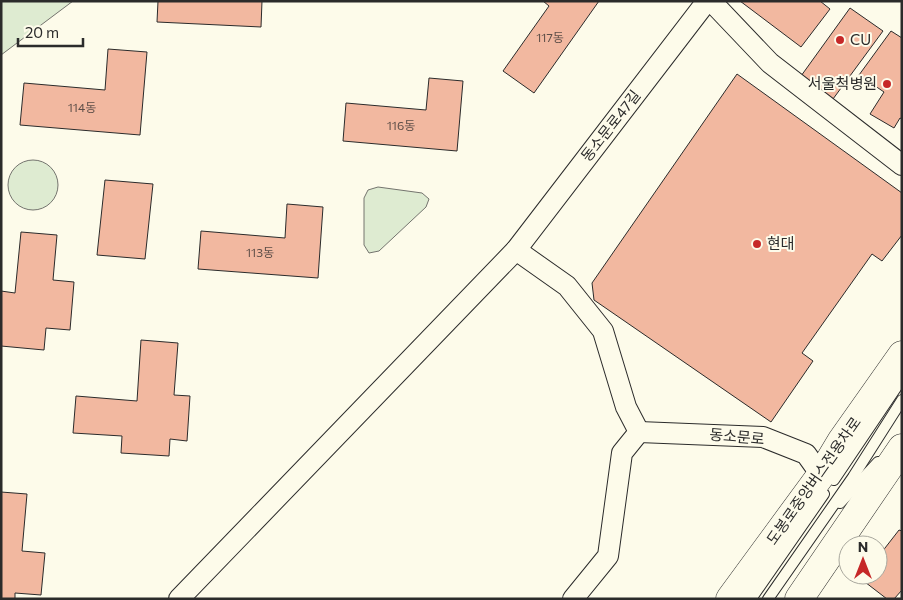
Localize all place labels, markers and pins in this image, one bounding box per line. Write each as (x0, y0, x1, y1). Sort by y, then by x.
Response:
place label: CU (850, 30, 871, 48)
marker: CU (834, 34, 846, 46)
place label: 서울척병원 (808, 74, 877, 92)
marker: 서울척병원 (881, 78, 893, 90)
place label: 현대 (767, 234, 795, 252)
marker: 현대 (751, 238, 763, 250)

